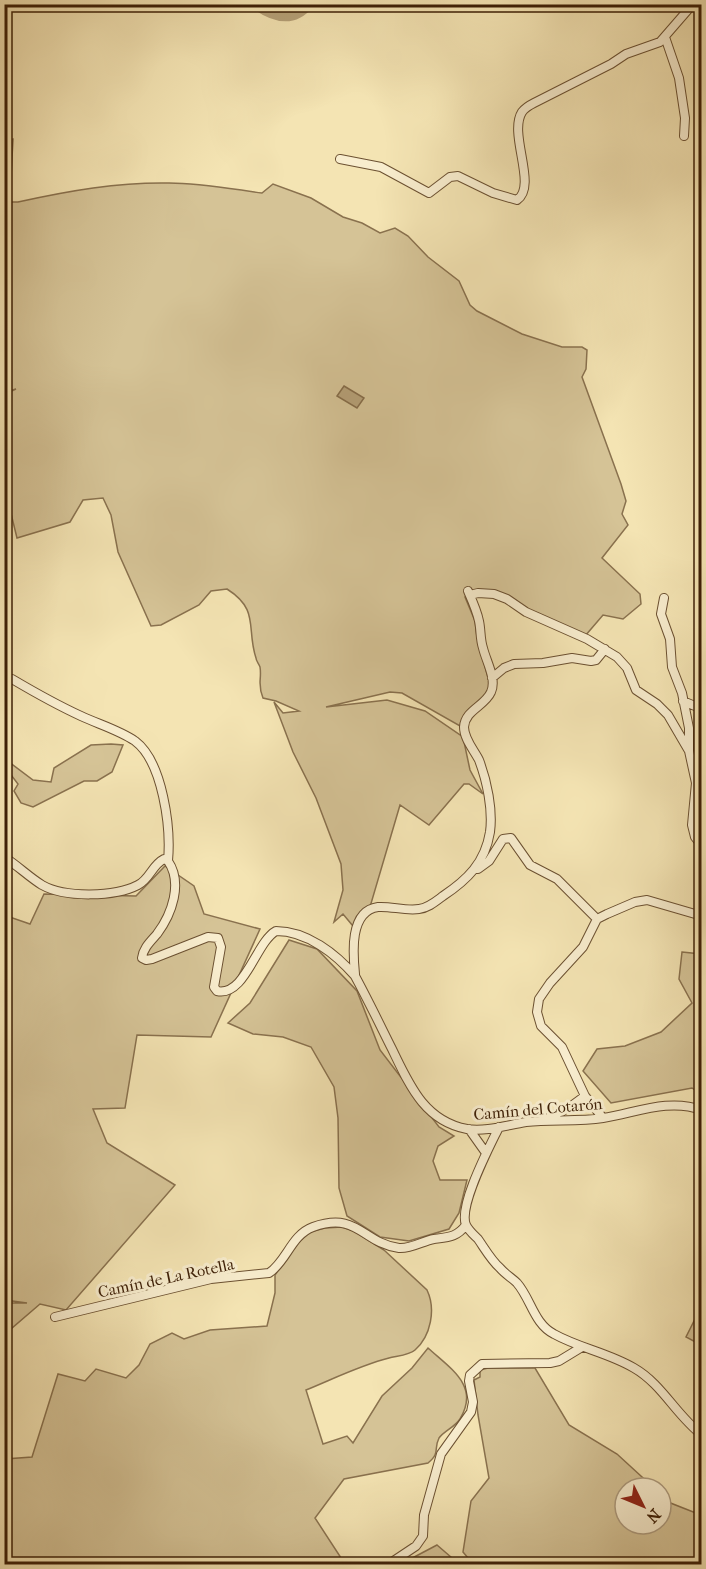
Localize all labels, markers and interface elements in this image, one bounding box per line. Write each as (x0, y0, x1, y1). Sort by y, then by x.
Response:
street label: Camín del Cotarón (473, 1094, 604, 1124)
street label: Camín de La Rotella (96, 1254, 236, 1302)
north arrow (613, 1476, 673, 1536)
text: N (642, 1505, 665, 1527)

